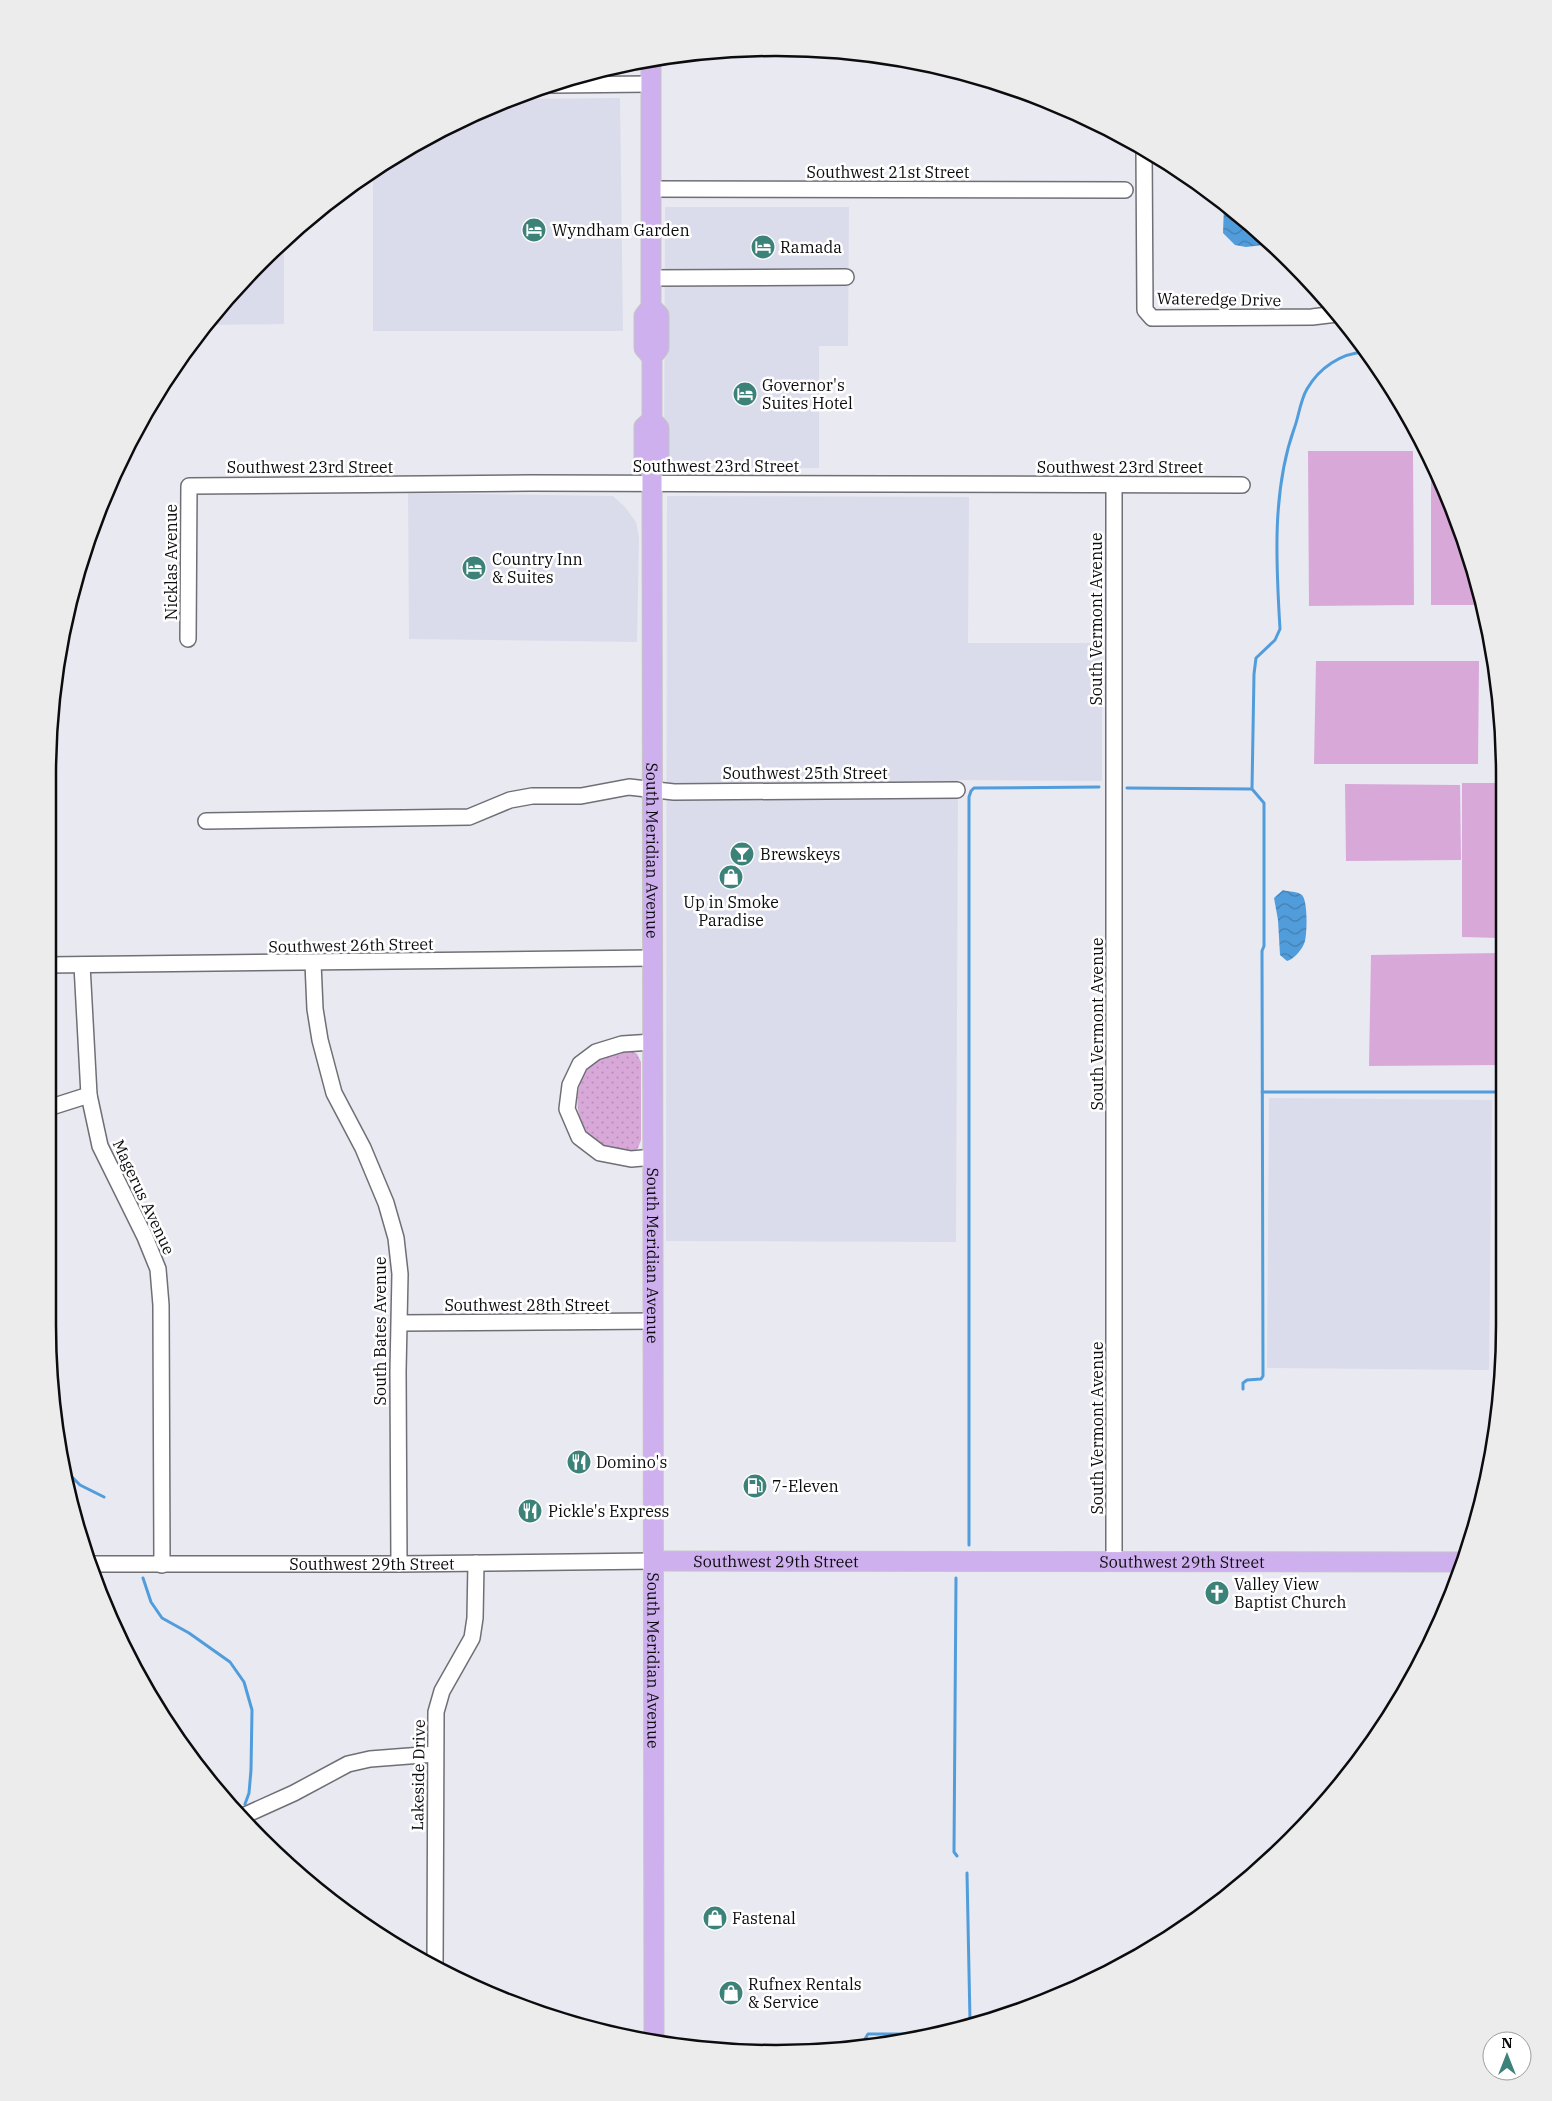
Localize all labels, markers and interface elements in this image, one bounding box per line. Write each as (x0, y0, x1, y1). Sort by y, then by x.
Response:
street label: Southwest 21st Street (807, 162, 970, 182)
hotel icon: Wyndham Garden (521, 217, 547, 243)
place label: Wyndham Garden (552, 220, 690, 240)
hotel icon: Ramada (750, 234, 776, 260)
place label: Ramada (780, 237, 842, 257)
street label: Wateredge Drive (1157, 288, 1281, 310)
place label: Governor's Suites Hotel (762, 375, 853, 413)
hotel icon: Governor's Suites Hotel (732, 381, 758, 407)
street label: Southwest 23rd Street (633, 456, 800, 476)
street label: Southwest 23rd Street (227, 457, 394, 477)
street label: Southwest 23rd Street (1037, 457, 1204, 477)
street label: Nicklas Avenue (161, 504, 181, 620)
street label: South Vermont Avenue (1086, 532, 1106, 706)
place label: Country Inn & Suites (492, 549, 583, 587)
hotel icon: Country Inn & Suites (461, 555, 487, 581)
street label: South Meridian Avenue (642, 762, 663, 939)
street label: Southwest 25th Street (722, 763, 888, 783)
bar icon: Brewskeys (729, 841, 755, 867)
place label: Brewskeys (760, 844, 840, 864)
shop icon: Up in Smoke Paradise (718, 864, 744, 890)
place label: Up in Smoke Paradise (683, 892, 779, 930)
street label: Southwest 26th Street (268, 934, 434, 956)
street label: South Vermont Avenue (1087, 937, 1107, 1111)
street label: Magerus Avenue (109, 1136, 179, 1258)
street label: South Meridian Avenue (643, 1167, 663, 1344)
street label: South Bates Avenue (370, 1257, 390, 1405)
street label: Southwest 28th Street (444, 1295, 610, 1315)
street label: South Vermont Avenue (1087, 1341, 1107, 1515)
restaurant icon: Domino's (566, 1449, 592, 1475)
place label: Domino's (596, 1452, 667, 1472)
fuel station icon: 7-Eleven (742, 1473, 768, 1499)
place label: 7-Eleven (772, 1476, 839, 1496)
restaurant icon: Pickle's Express (517, 1498, 543, 1524)
place label: Pickle's Express (548, 1501, 669, 1521)
street label: Southwest 29th Street (693, 1551, 859, 1571)
street label: Southwest 29th Street (1099, 1552, 1265, 1572)
street label: Southwest 29th Street (289, 1553, 455, 1574)
street label: South Meridian Avenue (643, 1572, 664, 1749)
place label: Valley View Baptist Church (1234, 1574, 1347, 1612)
church icon: Valley View Baptist Church (1204, 1580, 1230, 1606)
street label: Lakeside Drive (407, 1719, 429, 1831)
shop icon: Fastenal (702, 1905, 728, 1931)
place label: Fastenal (732, 1908, 796, 1928)
place label: Rufnex Rentals & Service (748, 1974, 862, 2012)
shop icon: Rufnex Rentals & Service (718, 1980, 744, 2006)
north arrow (1482, 2031, 1532, 2081)
text: N (1501, 2034, 1513, 2052)

